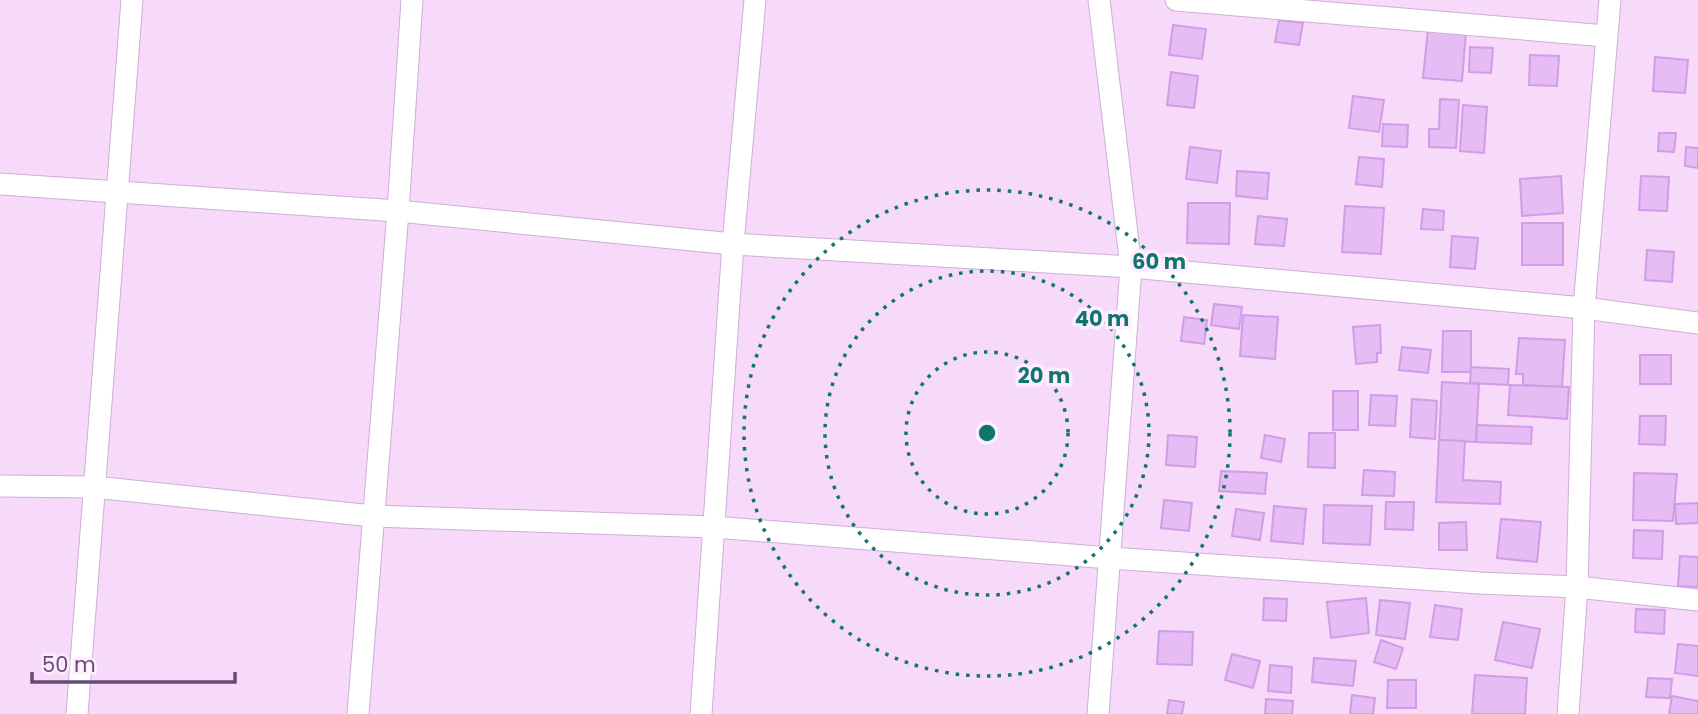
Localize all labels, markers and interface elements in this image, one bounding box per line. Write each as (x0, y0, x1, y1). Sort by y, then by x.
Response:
text: 60 m (1132, 247, 1186, 276)
text: 40 m (1075, 304, 1129, 333)
text: 20 m (1018, 361, 1070, 390)
centre of rings (975, 421, 999, 445)
scale bar (32, 640, 234, 684)
text: 50 m (42, 650, 96, 679)

